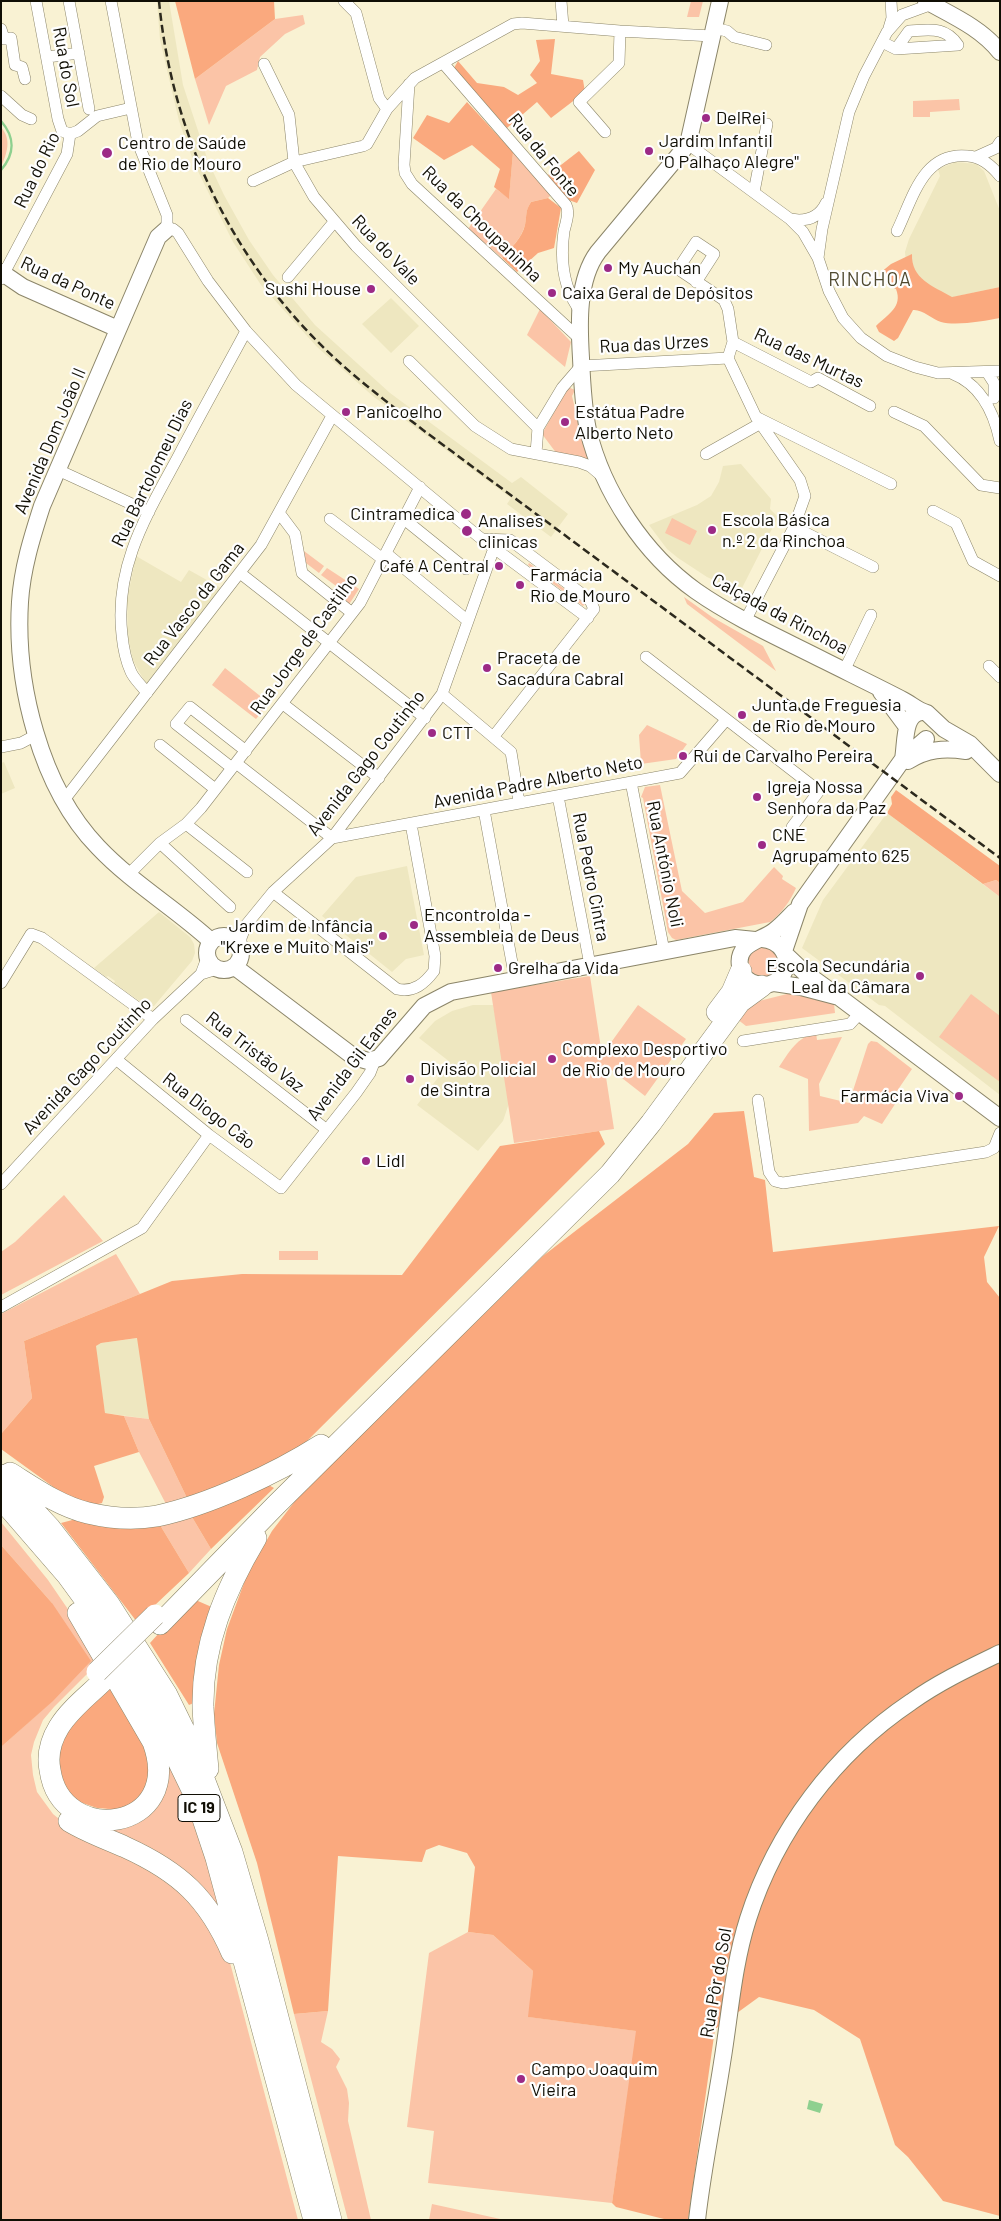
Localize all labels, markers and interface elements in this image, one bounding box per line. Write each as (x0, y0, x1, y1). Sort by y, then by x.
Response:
street label: Rua do Sol (48, 25, 84, 109)
place label: DelRei (716, 107, 766, 129)
street label: Rua da Fonte (504, 109, 584, 201)
marker: DelRei (700, 112, 712, 124)
street label: Rua do Rio (9, 128, 65, 212)
place label: Jardim Infantil "O Palhaço Alegre" (659, 130, 799, 172)
place label: Centro de Saúde de Rio de Mouro (118, 132, 246, 174)
marker: Jardim Infantil "O Palhaço Alegre" (643, 145, 655, 157)
marker: Centro de Saúde de Rio de Mouro (100, 146, 114, 160)
street label: Rua da Choupaninha (418, 161, 546, 287)
street label: Rua do Vale (347, 210, 425, 290)
street label: Rua da Ponte (17, 252, 119, 314)
place label: My Auchan (618, 257, 701, 279)
marker: My Auchan (602, 262, 614, 274)
district label: RINCHOA (827, 269, 913, 291)
place label: Sushi House (265, 278, 361, 300)
place label: Caixa Geral de Depósitos (562, 282, 753, 304)
marker: Sushi House (365, 283, 377, 295)
marker: Caixa Geral de Depósitos (546, 287, 558, 299)
street label: Rua das Murtas (751, 323, 867, 393)
street label: Rua das Urzes (599, 330, 709, 358)
street label: Avenida Dom João II (9, 365, 91, 517)
street label: Rua Bartolomeu Dias (107, 396, 197, 550)
place label: Panicoelho (356, 401, 442, 423)
place label: Estátua Padre Alberto Neto (575, 401, 685, 444)
marker: Panicoelho (340, 406, 352, 418)
marker: Estátua Padre Alberto Neto (559, 416, 571, 428)
place label: Cintramedica (350, 503, 455, 525)
marker: Cintramedica (459, 507, 473, 521)
place label: Escola Básica n.º 2 da Rinchoa (722, 509, 845, 552)
place label: Analises clinicas (478, 510, 543, 552)
marker: Analises clinicas (460, 524, 474, 538)
marker: Escola Básica n.º 2 da Rinchoa (706, 524, 718, 536)
street label: Rua Vasco da Gama (139, 538, 249, 670)
place label: Café A Central (379, 555, 489, 577)
marker: Café A Central (493, 560, 505, 572)
place label: Farmácia Rio de Mouro (530, 564, 631, 606)
street label: Rua Jorge de Castilho (246, 569, 362, 719)
street label: Calçada da Rinchoa (708, 569, 852, 659)
marker: Farmácia Rio de Mouro (514, 579, 526, 591)
place label: Praceta de Sacadura Cabral (497, 647, 624, 690)
marker: Praceta de Sacadura Cabral (481, 662, 493, 674)
street label: Avenida Gago Coutinho (302, 686, 430, 840)
place label: Junta de Freguesia de Rio de Mouro (752, 694, 901, 736)
marker: Junta de Freguesia de Rio de Mouro (736, 709, 748, 721)
place label: CTT (442, 722, 473, 744)
marker: CTT (426, 727, 438, 739)
place label: Rui de Carvalho Pereira (693, 745, 873, 767)
marker: Rui de Carvalho Pereira (677, 750, 689, 762)
street label: Avenida Padre Alberto Neto (431, 751, 645, 813)
place label: Igreja Nossa Senhora da Paz (767, 776, 886, 819)
marker: Igreja Nossa Senhora da Paz (751, 791, 763, 803)
street label: Rua António Noli (642, 799, 688, 929)
street label: Rua Pedro Cintra (568, 811, 614, 943)
place label: CNE Agrupamento 625 (772, 824, 909, 866)
marker: CNE Agrupamento 625 (756, 839, 768, 851)
place label: EncontroIda - Assembleia de Deus (424, 904, 579, 946)
place label: Jardim de Infância "Krexe e Muito Mais" (221, 915, 373, 958)
marker: EncontroIda - Assembleia de Deus (408, 919, 420, 931)
marker: Jardim de Infância "Krexe e Muito Mais" (377, 930, 389, 942)
place label: Escola Secundária Leal da Câmara (766, 955, 910, 998)
place label: Grelha da Vida (508, 957, 619, 979)
marker: Grelha da Vida (492, 962, 504, 974)
marker: Escola Secundária Leal da Câmara (914, 970, 926, 982)
street label: Avenida Gago Coutinho (18, 993, 156, 1139)
street label: Avenida Gil Eanes (302, 1003, 402, 1125)
street label: Rua Tristão Vaz (202, 1007, 308, 1097)
place label: Complexo Desportivo de Rio de Mouro (562, 1038, 727, 1080)
marker: Complexo Desportivo de Rio de Mouro (546, 1053, 558, 1065)
place label: Divisão Policial de Sintra (420, 1058, 536, 1100)
street label: Rua Diogo Cão (158, 1068, 260, 1154)
marker: Divisão Policial de Sintra (404, 1073, 416, 1085)
place label: Farmácia Viva (840, 1085, 949, 1107)
marker: Farmácia Viva (953, 1090, 965, 1102)
place label: Lidl (376, 1150, 405, 1172)
marker: Lidl (360, 1155, 372, 1167)
road number: IC 19 (178, 1795, 220, 1822)
street label: Rua Pôr do Sol (696, 1926, 736, 2040)
place label: Campo Joaquim Vieira (531, 2058, 658, 2100)
marker: Campo Joaquim Vieira (515, 2073, 527, 2085)

